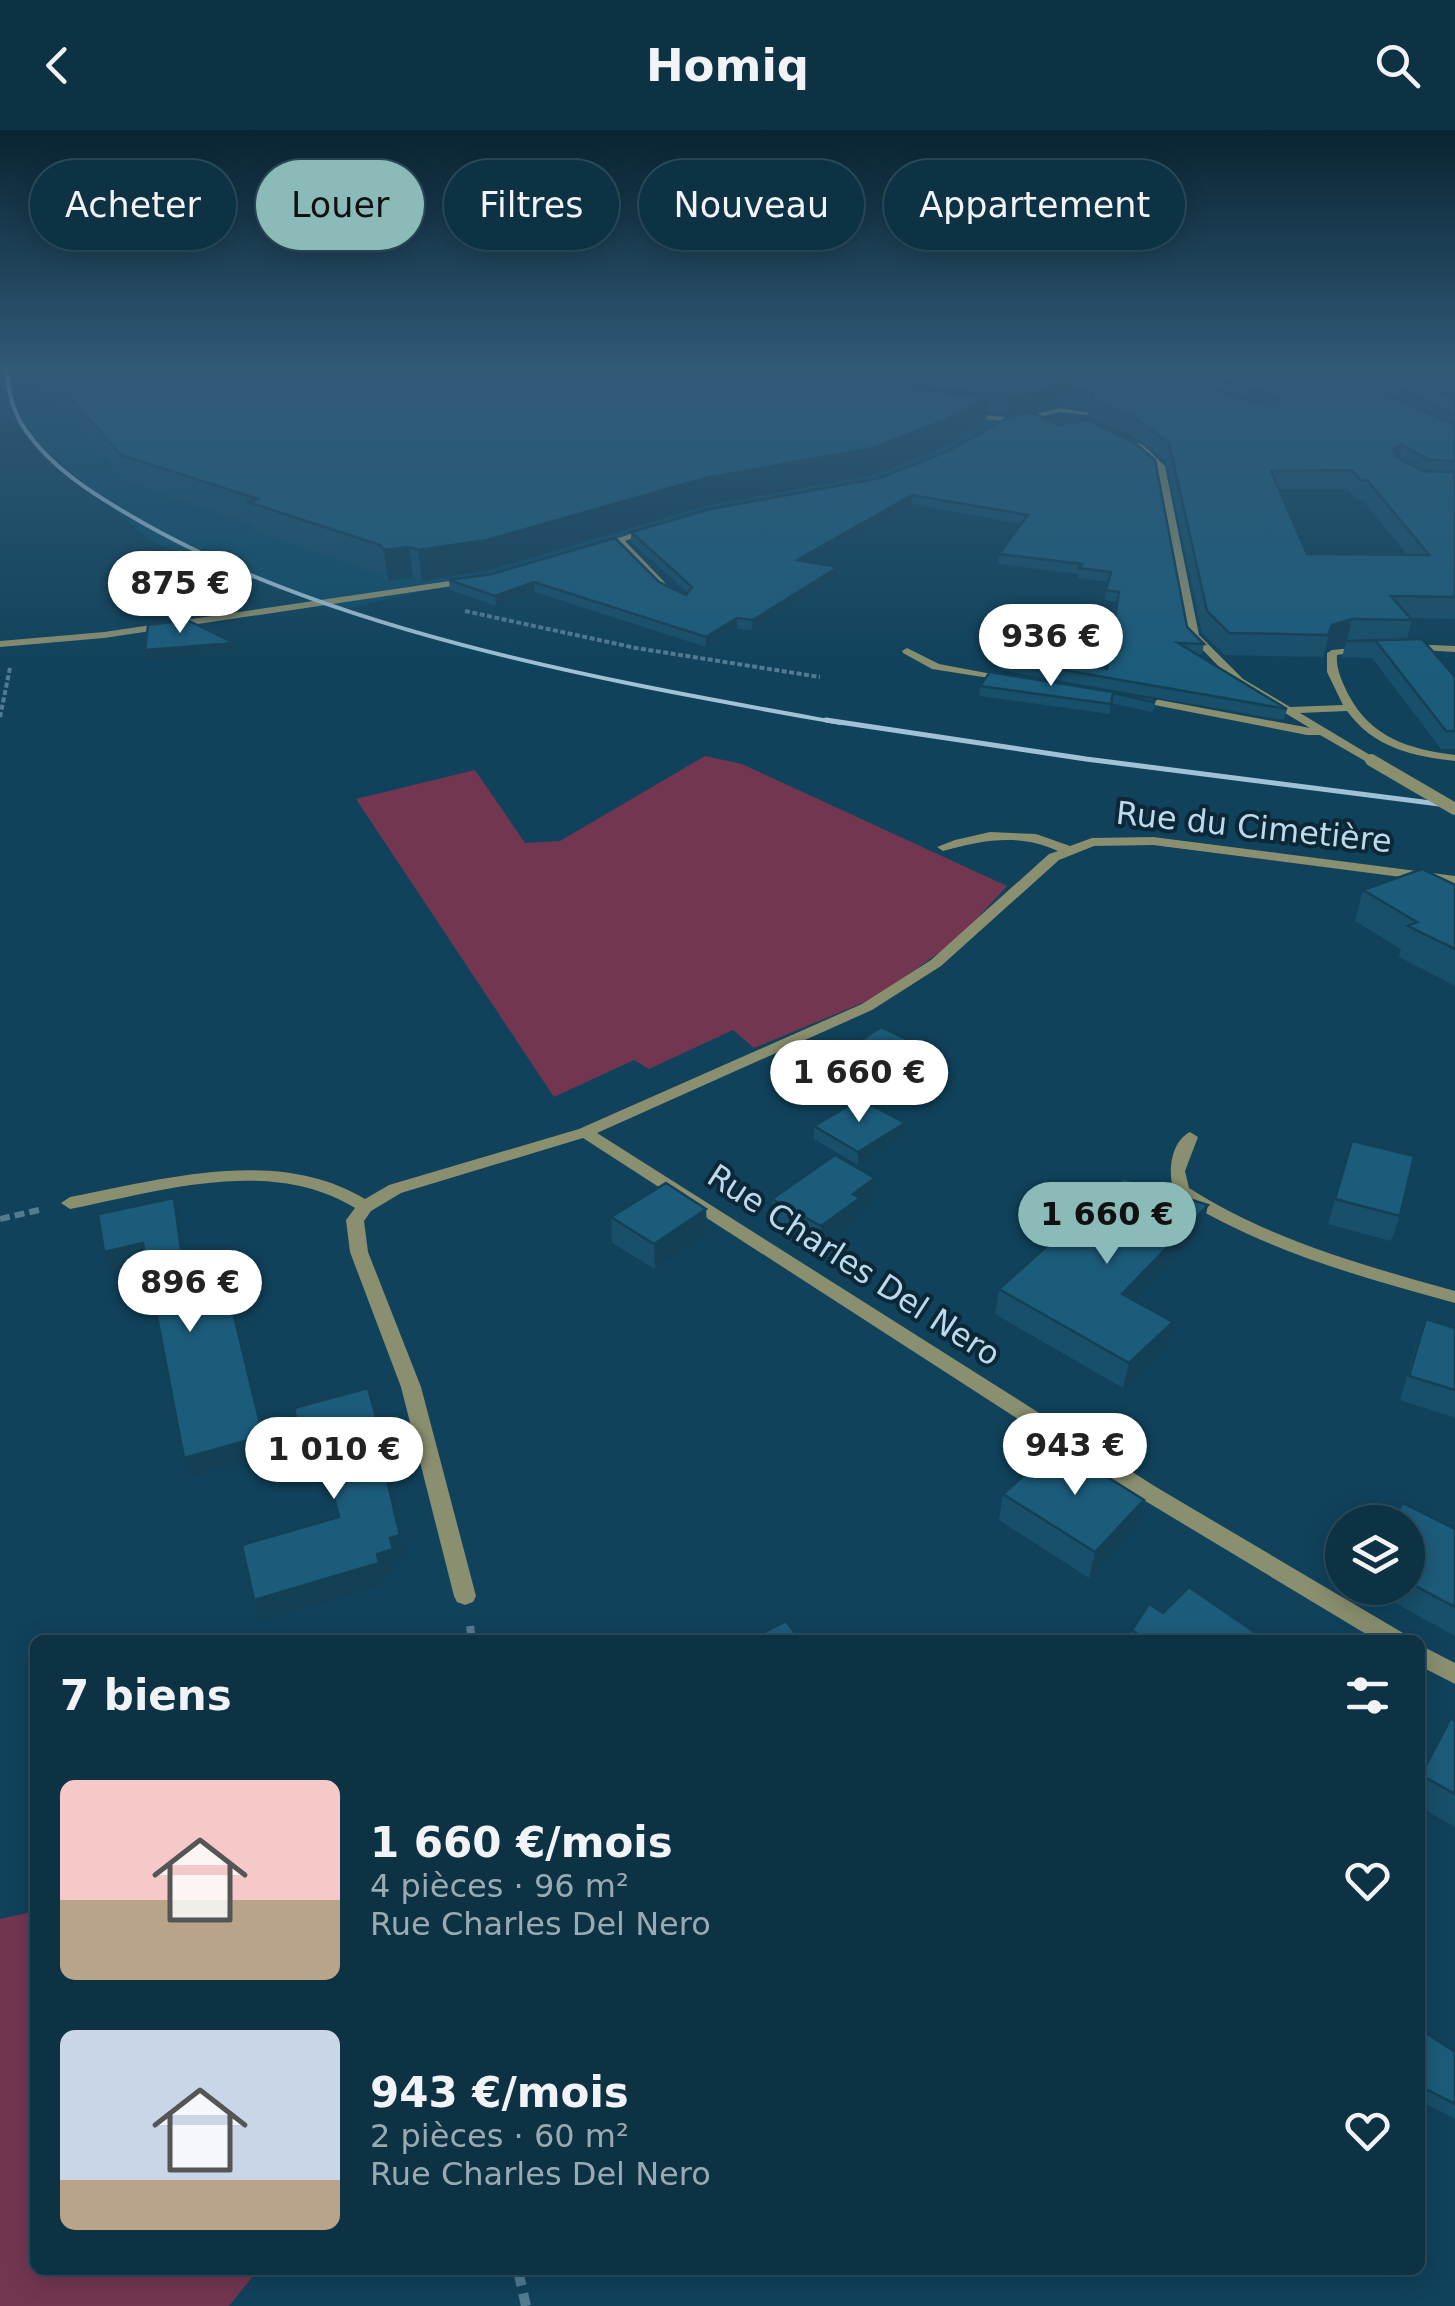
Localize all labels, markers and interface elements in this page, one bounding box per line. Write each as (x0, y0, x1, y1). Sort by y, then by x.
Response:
icon: back (30, 38, 85, 93)
icon: search (1370, 38, 1425, 93)
text: Homiq (646, 39, 809, 92)
chip: Acheter (30, 160, 236, 250)
chip: Louer (256, 160, 424, 250)
chip: Filtres (444, 160, 619, 250)
chip: Nouveau (639, 160, 864, 250)
chip: Appartement (884, 160, 1185, 250)
pin: 875 € (110, 551, 250, 636)
text: 875 € (130, 564, 230, 602)
pin: 936 € (981, 604, 1121, 689)
text: 936 € (1001, 617, 1101, 655)
street label: Rue du Cimetière (1114, 794, 1394, 860)
pin: 1 660 € (767, 1040, 951, 1125)
text: 1 660 € (792, 1053, 926, 1091)
street label: Rue Charles Del Nero (701, 1156, 1007, 1374)
pin: 1 660 € (1015, 1182, 1199, 1267)
text: 1 660 € (1040, 1195, 1174, 1233)
pin: 896 € (120, 1250, 260, 1335)
text: 896 € (140, 1263, 240, 1301)
pin: 943 € (1005, 1413, 1145, 1498)
pin: 1 010 € (242, 1417, 426, 1502)
text: 943 € (1025, 1426, 1125, 1464)
text: 1 010 € (267, 1430, 401, 1468)
map controls (1325, 1505, 1425, 1605)
button: layers (1325, 1505, 1425, 1605)
icon: filters (1340, 1668, 1395, 1723)
text: 7 biens (60, 1671, 232, 1720)
text: 1 660 €/mois (370, 1818, 673, 1867)
icon: home (140, 1820, 260, 1940)
icon: heart (1340, 1853, 1395, 1908)
text: 4 pièces · 96 m² (370, 1867, 629, 1905)
text: Rue Charles Del Nero (370, 1905, 711, 1943)
text: 943 €/mois (370, 2068, 629, 2117)
icon: home (140, 2070, 260, 2190)
icon: heart (1340, 2103, 1395, 2158)
text: 2 pièces · 60 m² (370, 2117, 629, 2155)
text: Rue Charles Del Nero (370, 2155, 711, 2193)

